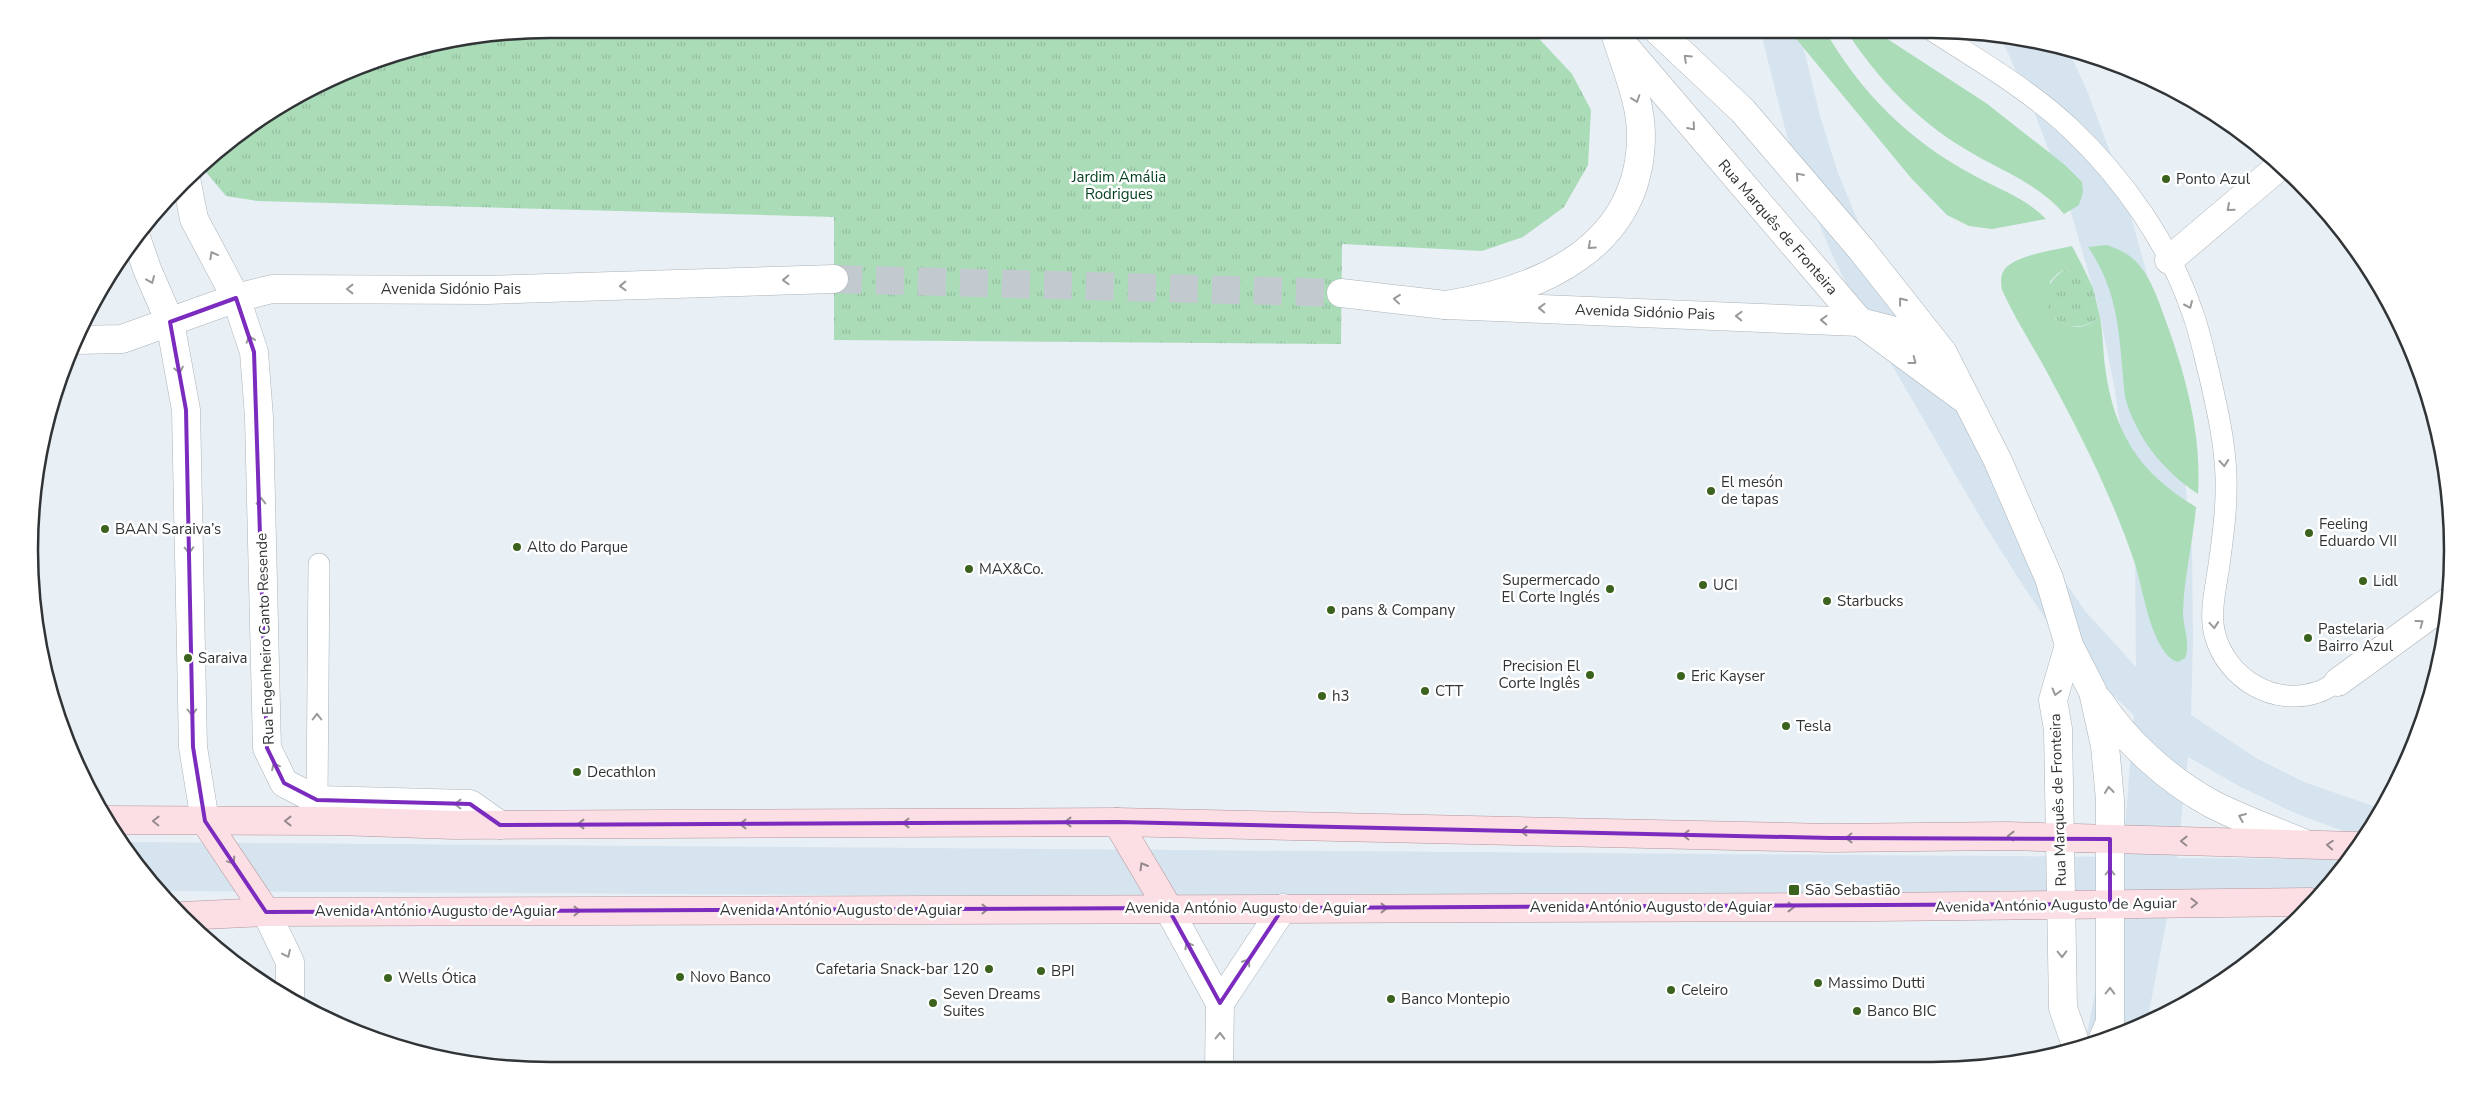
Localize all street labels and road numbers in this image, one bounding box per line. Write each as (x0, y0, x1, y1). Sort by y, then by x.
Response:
street label: Rua Marquês de Fronteira (1714, 155, 1842, 299)
street label: Avenida Sidónio Pais (381, 279, 521, 299)
street label: Avenida Sidónio Pais (1574, 300, 1716, 324)
street label: Rua Engenheiro Canto Resende (251, 533, 279, 745)
street label: Rua Marquês de Fronteira (2045, 713, 2071, 887)
street label: Avenida António Augusto de Aguiar (1935, 893, 2178, 917)
street label: Avenida António Augusto de Aguiar (1530, 897, 1773, 917)
street label: Avenida António Augusto de Aguiar (1125, 898, 1368, 918)
street label: Avenida António Augusto de Aguiar (720, 900, 963, 920)
street label: Avenida António Augusto de Aguiar (315, 901, 558, 921)

